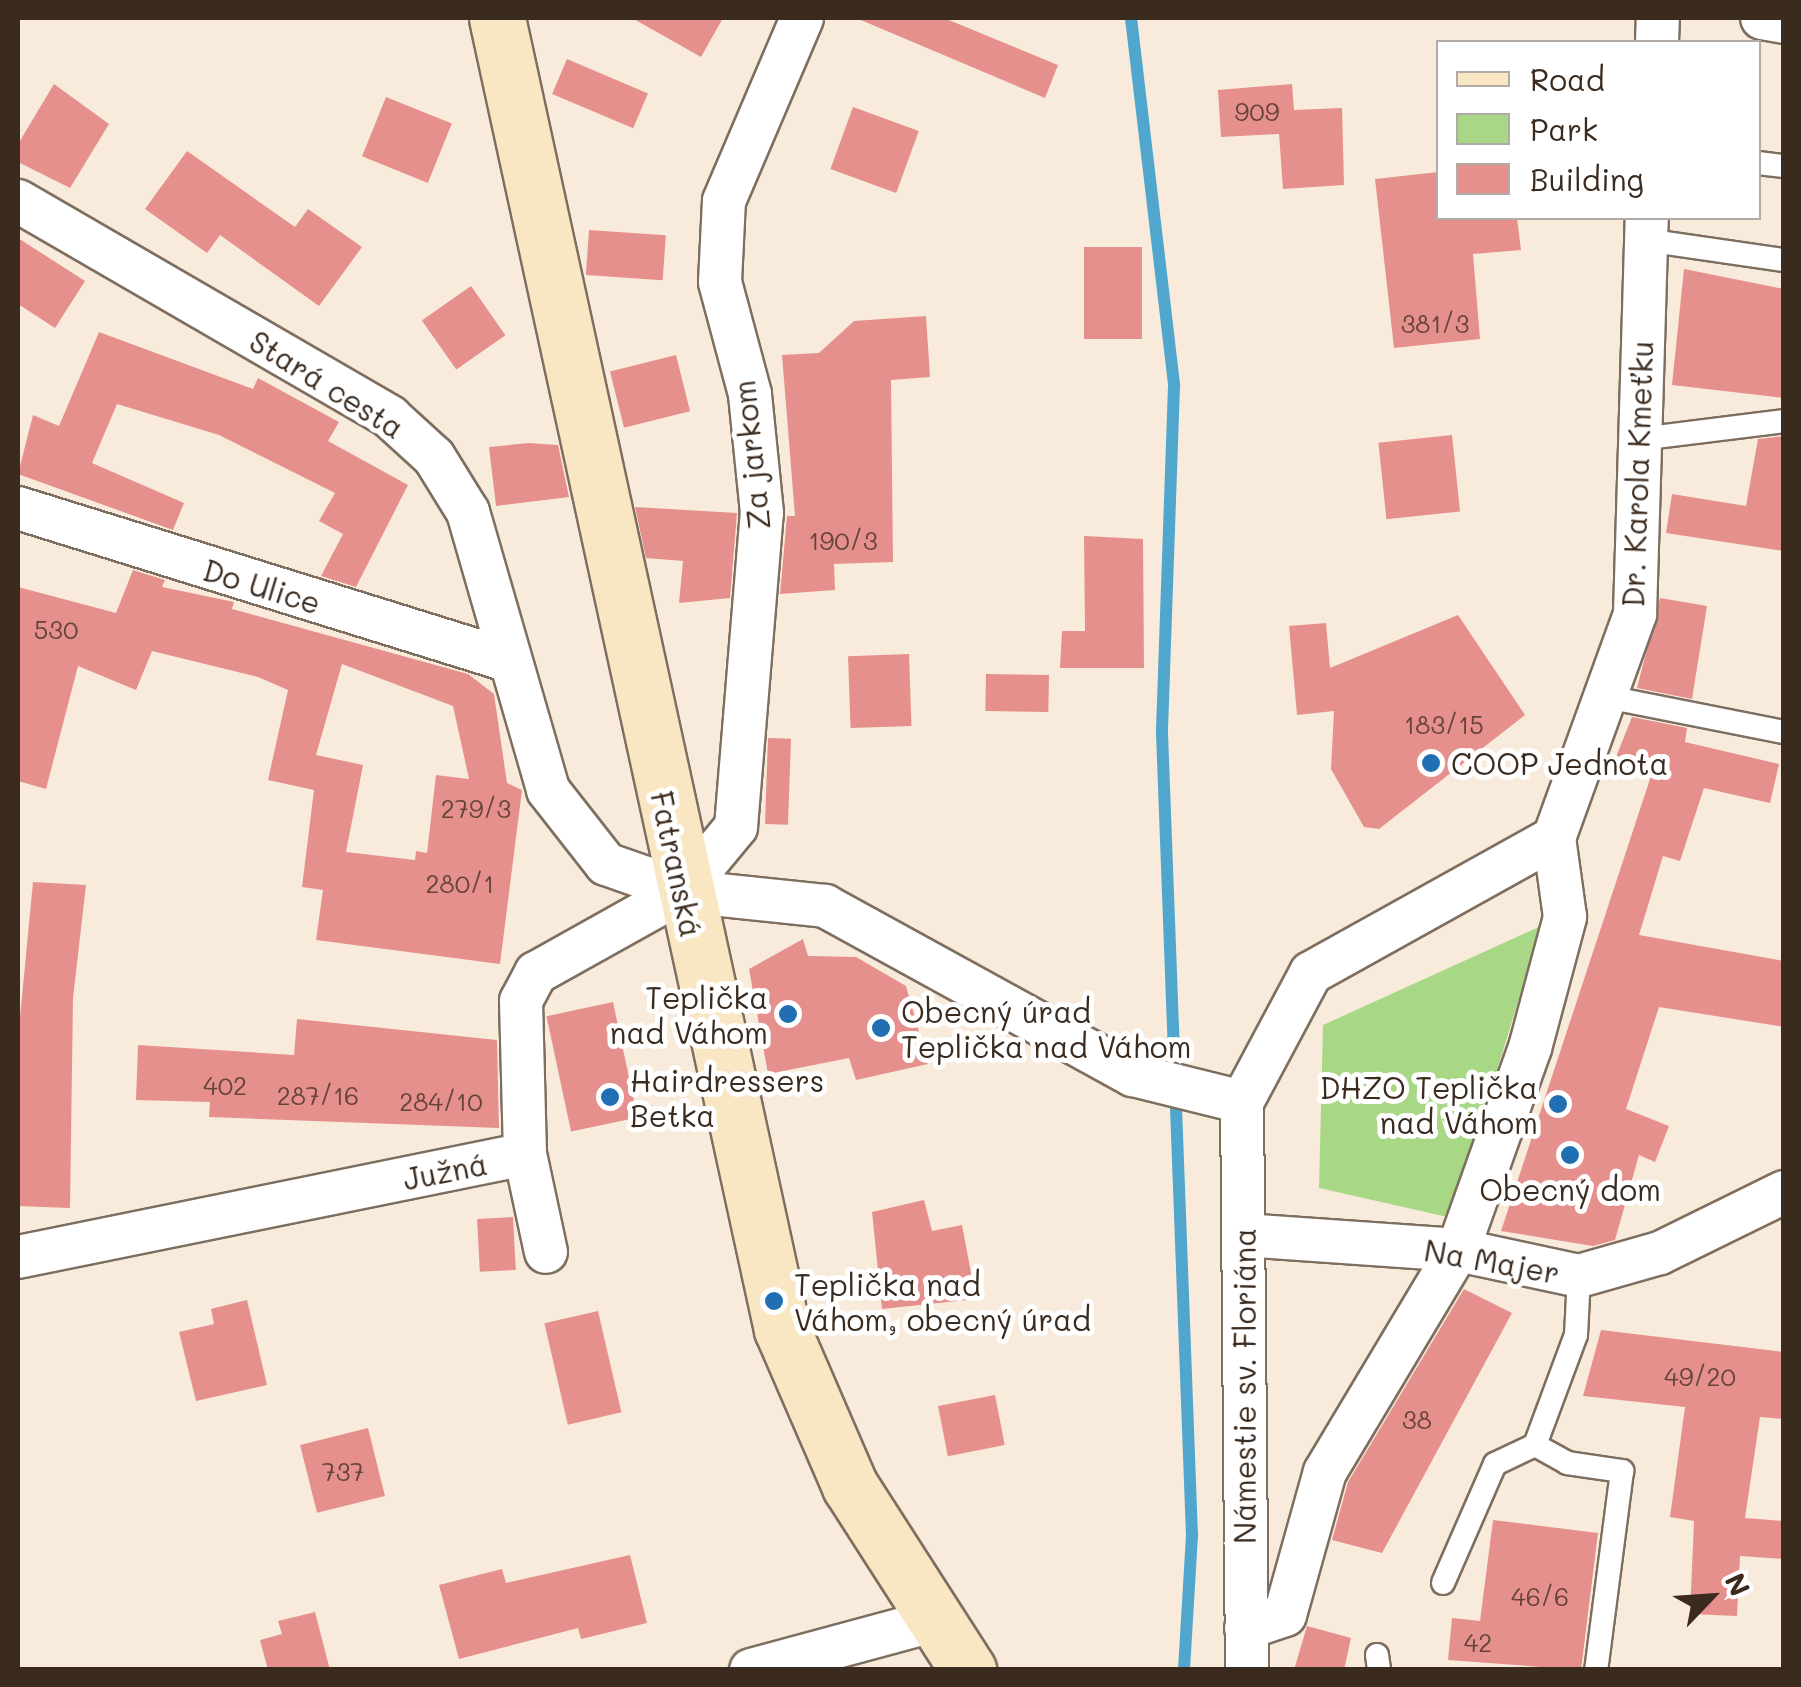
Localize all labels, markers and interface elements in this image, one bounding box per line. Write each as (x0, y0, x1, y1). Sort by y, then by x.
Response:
legend (1436, 40, 1761, 220)
text: Road (1530, 59, 1605, 99)
house number: 909 (1235, 96, 1279, 126)
text: Park (1530, 109, 1598, 149)
text: Building (1530, 159, 1644, 199)
house number: 381/3 (1401, 308, 1469, 338)
street label: Stará cesta (243, 322, 411, 446)
street label: Dr. Karola Kmeťku (1614, 340, 1660, 608)
street label: Za jarkom (725, 379, 777, 531)
house number: 190/3 (808, 525, 878, 555)
street label: Do Ulice (199, 551, 325, 621)
house number: 530 (34, 614, 78, 644)
house number: 183/15 (1404, 709, 1484, 739)
place label: COOP Jednota (1451, 745, 1668, 781)
marker: COOP Jednota (1420, 752, 1442, 774)
street label: Fatranská (644, 788, 710, 940)
house number: 279/3 (441, 793, 511, 823)
house number: 280/1 (426, 868, 494, 898)
place label: Teplička nad Váhom (610, 979, 768, 1050)
place label: Obecný úrad Teplička nad Váhom (901, 993, 1191, 1064)
marker: Teplička nad Váhom (777, 1003, 799, 1025)
marker: Obecný úrad Teplička nad Váhom (870, 1017, 892, 1039)
place label: Hairdressers Betka (630, 1062, 824, 1132)
place label: DHZO Teplička nad Váhom (1320, 1069, 1538, 1140)
house number: 402 (203, 1070, 247, 1100)
house number: 287/16 (277, 1080, 359, 1110)
house number: 284/10 (399, 1086, 483, 1116)
marker: Hairdressers Betka (599, 1086, 621, 1108)
marker: DHZO Teplička nad Váhom (1547, 1093, 1569, 1115)
marker: Obecný dom (1559, 1144, 1581, 1166)
street label: Južná (400, 1145, 490, 1197)
place label: Obecný dom (1479, 1171, 1661, 1207)
street label: Námestie sv. Floriána (1226, 1228, 1262, 1544)
street label: Na Majer (1422, 1231, 1562, 1291)
place label: Teplička nad Váhom, obecný úrad (794, 1266, 1091, 1336)
marker: Teplička nad Váhom, obecný úrad (763, 1290, 785, 1312)
house number: 49/20 (1664, 1361, 1736, 1391)
house number: 38 (1402, 1404, 1432, 1434)
house number: 737 (322, 1456, 364, 1486)
north arrow (1661, 1547, 1761, 1647)
text: N (1717, 1567, 1759, 1602)
house number: 46/6 (1511, 1581, 1569, 1611)
house number: 42 (1464, 1627, 1492, 1657)

